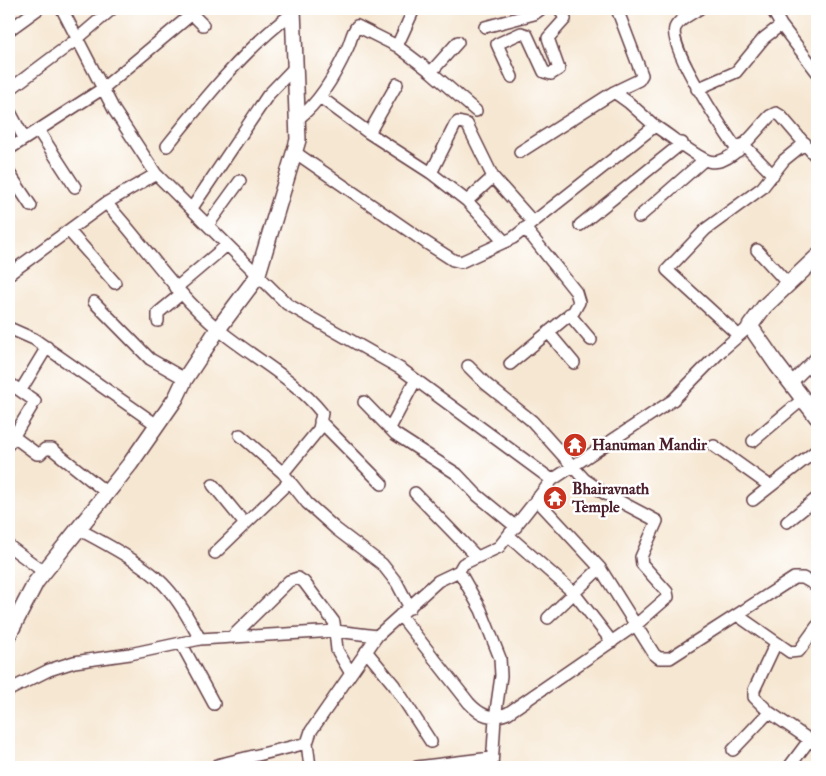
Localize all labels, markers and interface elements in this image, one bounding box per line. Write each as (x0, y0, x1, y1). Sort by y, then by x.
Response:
temple icon: Hanuman Mandir (562, 432, 588, 458)
place label: Hanuman Mandir (592, 435, 708, 455)
place label: Bhairavnath Temple (571, 479, 650, 518)
temple icon: Bhairavnath Temple (542, 485, 568, 511)

